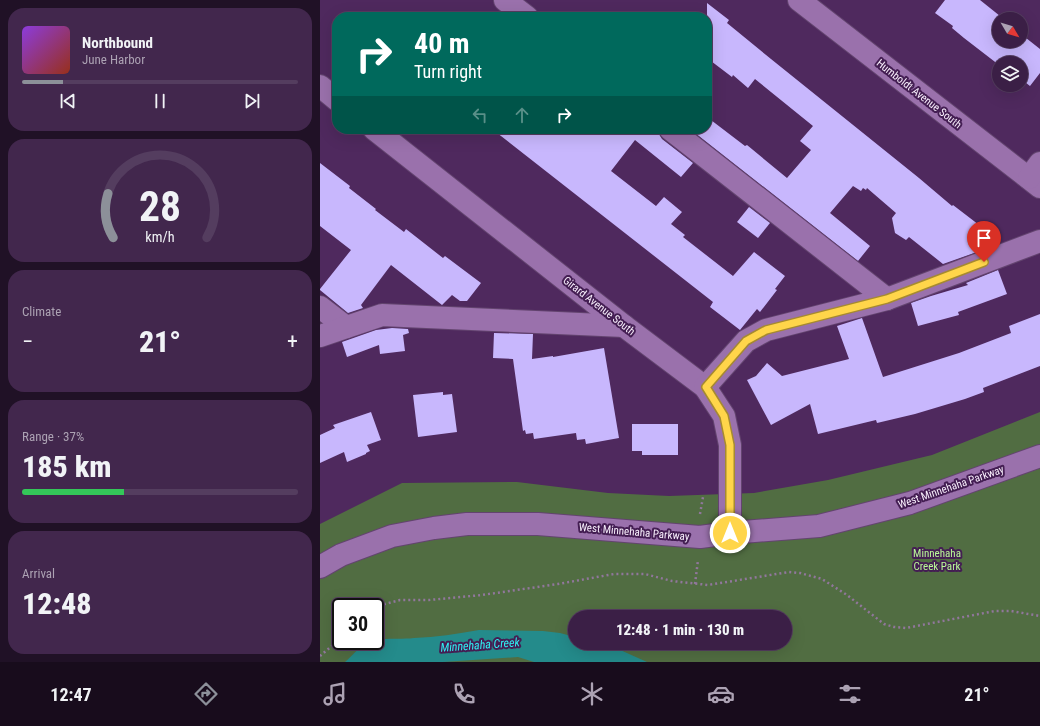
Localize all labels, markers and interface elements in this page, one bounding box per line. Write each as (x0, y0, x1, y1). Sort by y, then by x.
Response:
north arrow (992, 12, 1028, 48)
map controls (992, 12, 1028, 92)
text: 40 m (414, 27, 470, 60)
icon: right (348, 28, 400, 80)
text: Northbound (82, 34, 153, 52)
text: June Harbor (82, 52, 145, 67)
button: layers (992, 56, 1028, 92)
street label: Humboldt Avenue South (874, 57, 964, 131)
text: Turn right (414, 61, 482, 82)
icon: previous (57, 90, 79, 112)
icon: pause (149, 90, 171, 112)
icon: next (241, 90, 263, 112)
icon: left (469, 104, 491, 126)
icon: ahead (511, 104, 533, 126)
icon: right (553, 104, 575, 126)
text: 28 (139, 182, 181, 231)
pin (967, 221, 1001, 262)
icon: arrive (973, 227, 995, 249)
text: km/h (145, 229, 175, 245)
street label: Girard Avenue South (560, 274, 638, 338)
text: Climate (22, 304, 61, 319)
text: 21° (139, 324, 181, 359)
text: − (22, 329, 33, 354)
text: + (287, 329, 298, 354)
text: Range · 37% (22, 429, 84, 444)
text: 185 km (22, 449, 111, 484)
street label: West Minnehaha Parkway (896, 463, 1006, 511)
position arrow (709, 512, 751, 554)
street label: West Minnehaha Parkway (578, 521, 690, 543)
park label: Minnehaha Creek Park (913, 547, 961, 573)
text: Arrival (22, 566, 55, 581)
text: 12:48 (22, 586, 91, 621)
speed limit sign: 30 (332, 598, 384, 650)
text: 12:48 · 1 min · 130 m (616, 621, 744, 639)
water label: Minnehaha Creek (440, 635, 521, 655)
icon: directions (192, 680, 220, 708)
icon: music (321, 680, 349, 708)
icon: phone (450, 680, 478, 708)
icon: climate (578, 680, 606, 708)
icon: car (707, 680, 735, 708)
icon: filters (836, 680, 864, 708)
text: 12:47 (50, 684, 92, 705)
text: 21° (964, 684, 990, 705)

